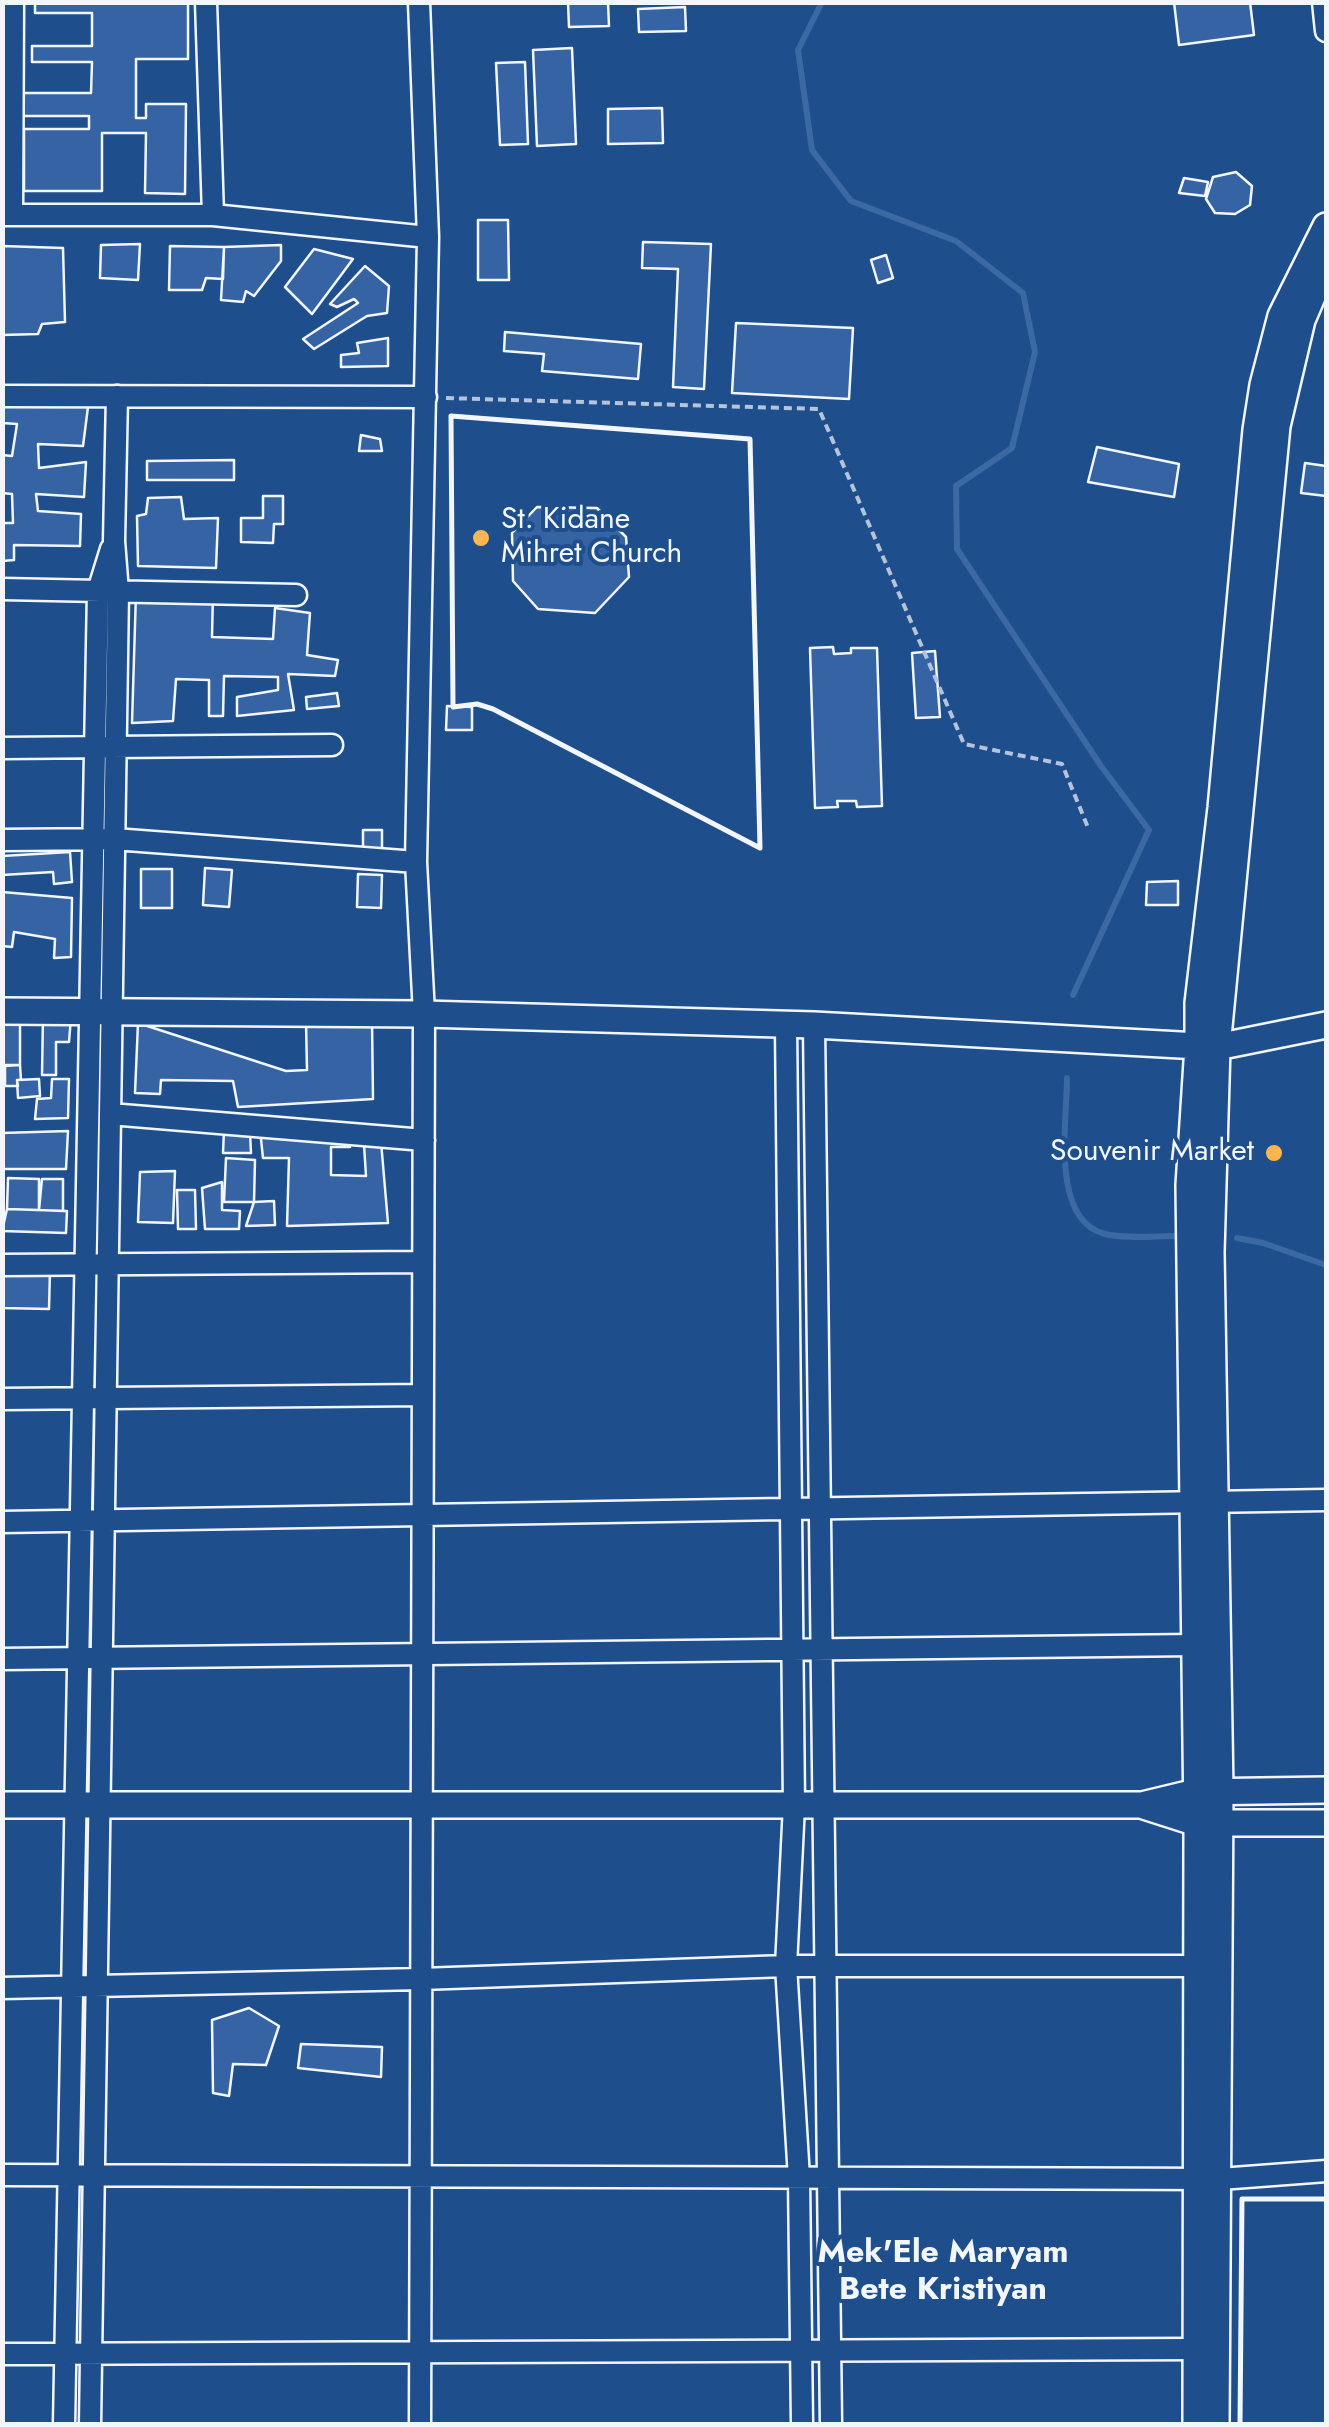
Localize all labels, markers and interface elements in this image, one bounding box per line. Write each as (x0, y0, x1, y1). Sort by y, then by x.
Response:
place label: St. Kidane Mihret Church (501, 503, 682, 574)
marker: St. Kidane Mihret Church (470, 527, 492, 549)
place label: Souvenir Market (1050, 1135, 1254, 1171)
marker: Souvenir Market (1263, 1142, 1285, 1164)
district label: Mek'Ele Maryam Bete Kristiyan (817, 2235, 1069, 2310)

